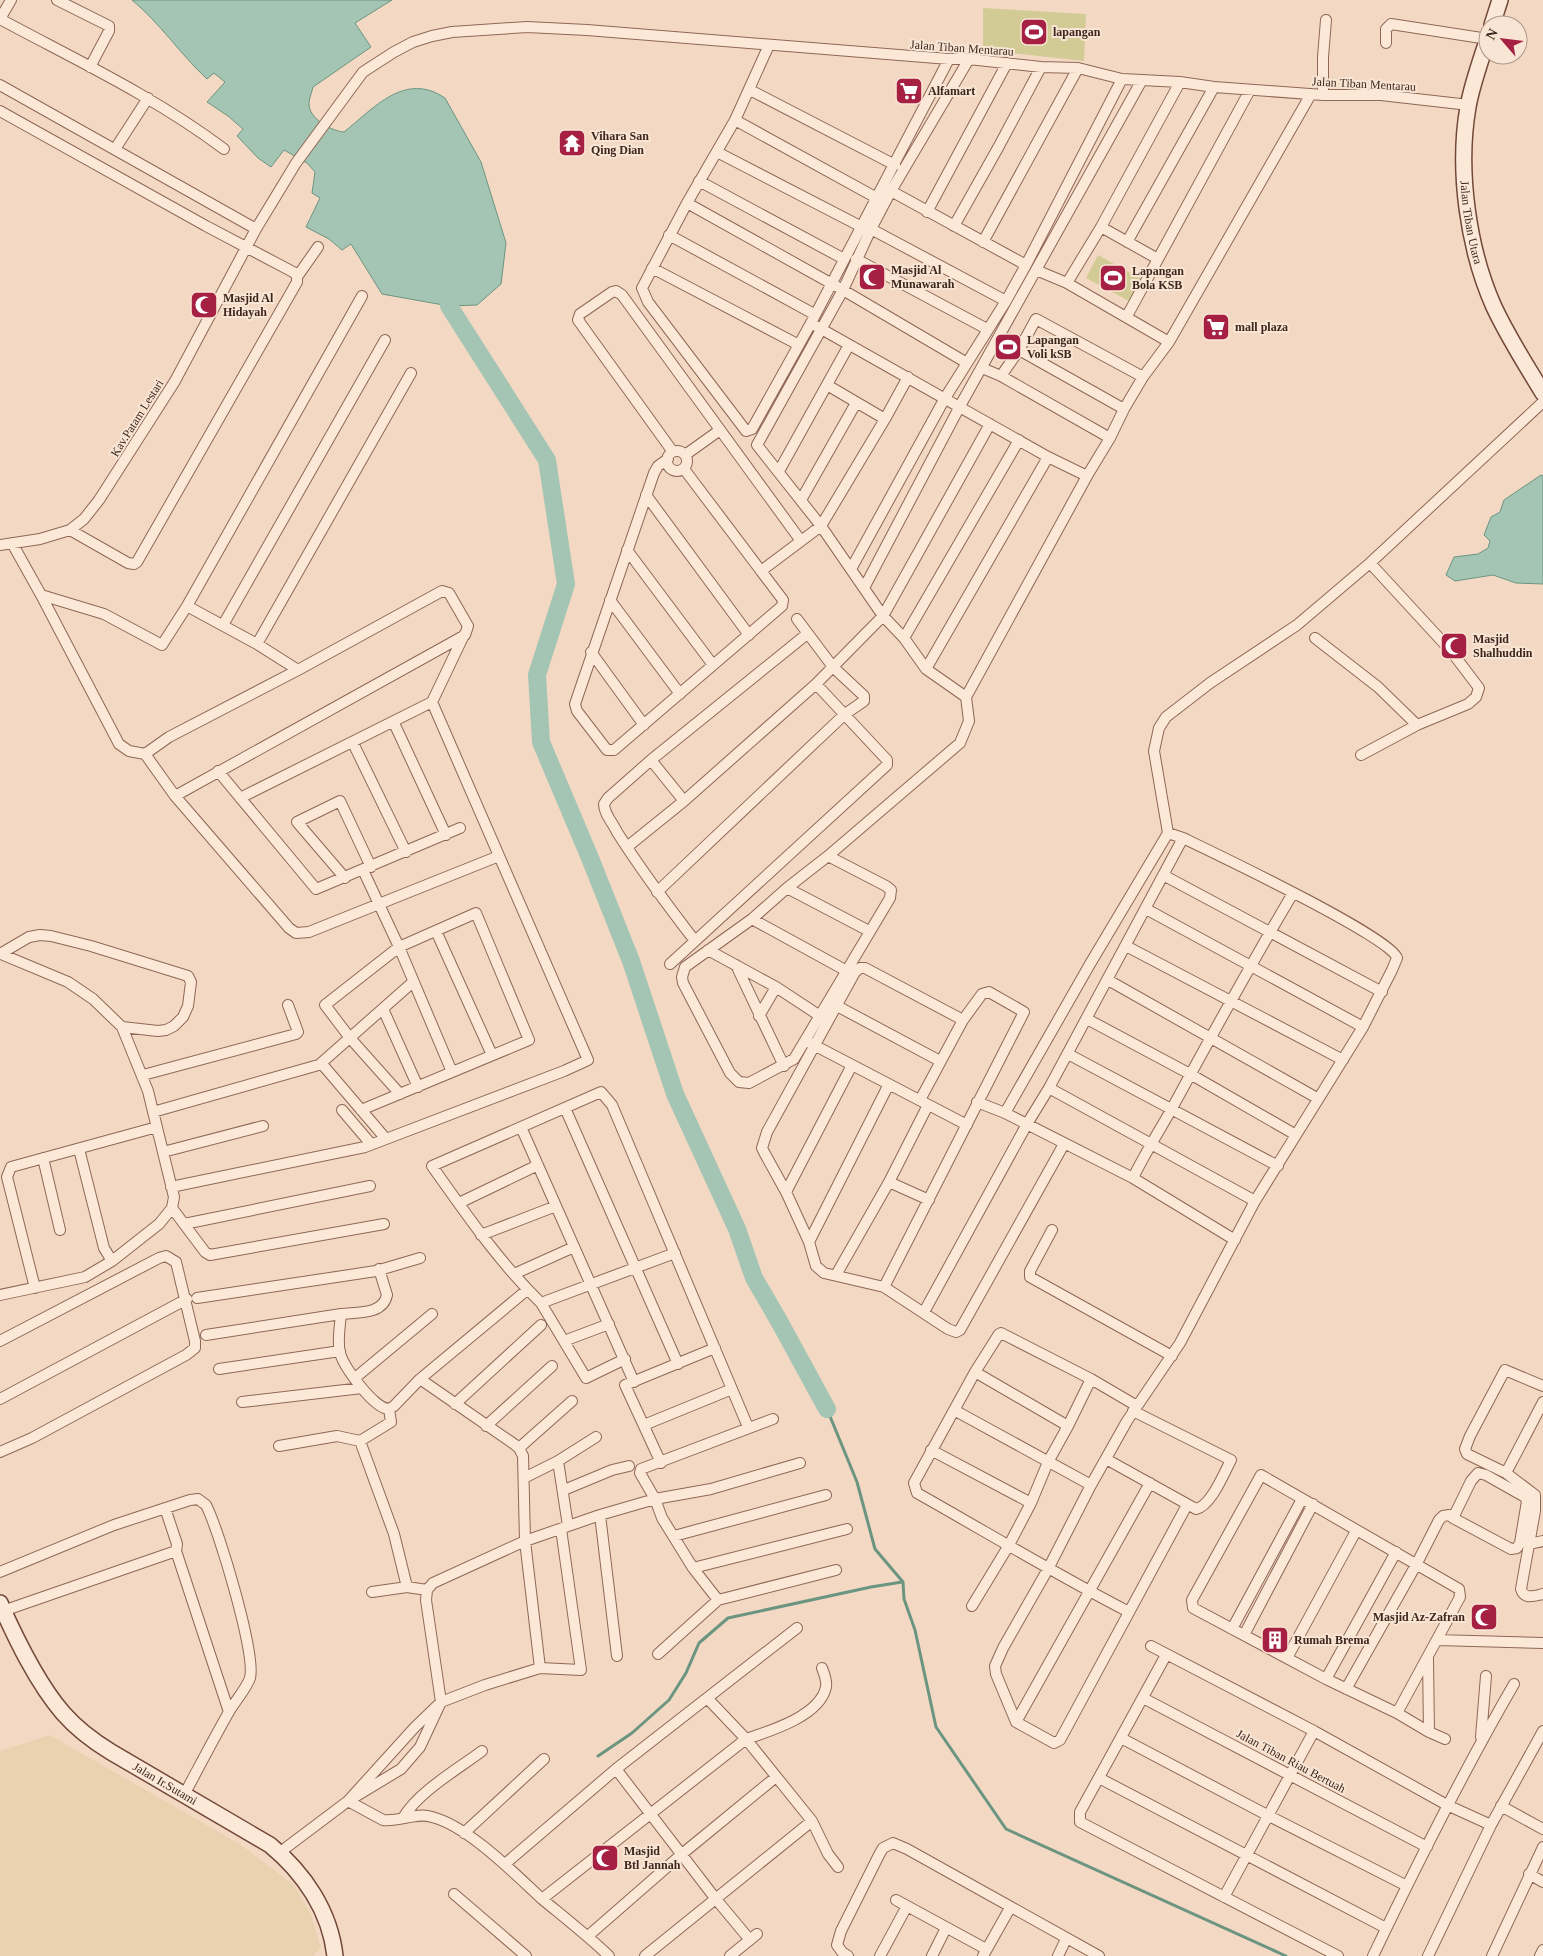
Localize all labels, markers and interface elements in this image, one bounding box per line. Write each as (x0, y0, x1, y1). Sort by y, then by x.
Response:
north arrow (1478, 15, 1528, 65)
sports icon: lapangan (1019, 17, 1049, 47)
place label: lapangan (1053, 25, 1101, 39)
text: N (1483, 26, 1501, 42)
street label: Jalan Tiban Mentarau (910, 37, 1014, 59)
street label: Jalan Tiban Mentarau (1312, 74, 1416, 94)
supermarket icon: Alfamart (894, 76, 924, 106)
place label: Alfamart (928, 84, 975, 98)
temple icon: Vihara San Qing Dian (557, 128, 587, 158)
place label: Vihara San Qing Dian (591, 129, 649, 157)
street label: Jalan Tiban Utara (1457, 180, 1485, 266)
mosque icon: Masjid Al Munawarah (857, 262, 887, 292)
place label: Masjid Al Munawarah (891, 263, 955, 291)
sports icon: Lapangan Bola KSB (1098, 263, 1128, 293)
place label: Lapangan Bola KSB (1132, 264, 1184, 292)
mosque icon: Masjid Al Hidayah (189, 290, 219, 320)
place label: Masjid Al Hidayah (223, 291, 274, 319)
supermarket icon: mall plaza (1201, 312, 1231, 342)
place label: mall plaza (1235, 320, 1288, 334)
sports icon: Lapangan Voli kSB (993, 332, 1023, 362)
place label: Lapangan Voli kSB (1027, 333, 1079, 361)
street label: Kav.Patam Lestari (108, 376, 167, 459)
mosque icon: Masjid Shalhuddin (1439, 631, 1469, 661)
place label: Masjid Shalhuddin (1473, 632, 1533, 660)
mosque icon: Masjid Az-Zafran (1469, 1602, 1499, 1632)
place label: Masjid Az-Zafran (1373, 1610, 1465, 1624)
building icon: Rumah Brema (1260, 1625, 1290, 1655)
place label: Rumah Brema (1294, 1633, 1369, 1647)
street label: Jalan Tiban Riau Bertuah (1234, 1726, 1348, 1796)
street label: Jalan Ir.Sutami (131, 1759, 200, 1808)
mosque icon: Masjid Btl Jannah (590, 1843, 620, 1873)
place label: Masjid Btl Jannah (624, 1844, 681, 1872)

